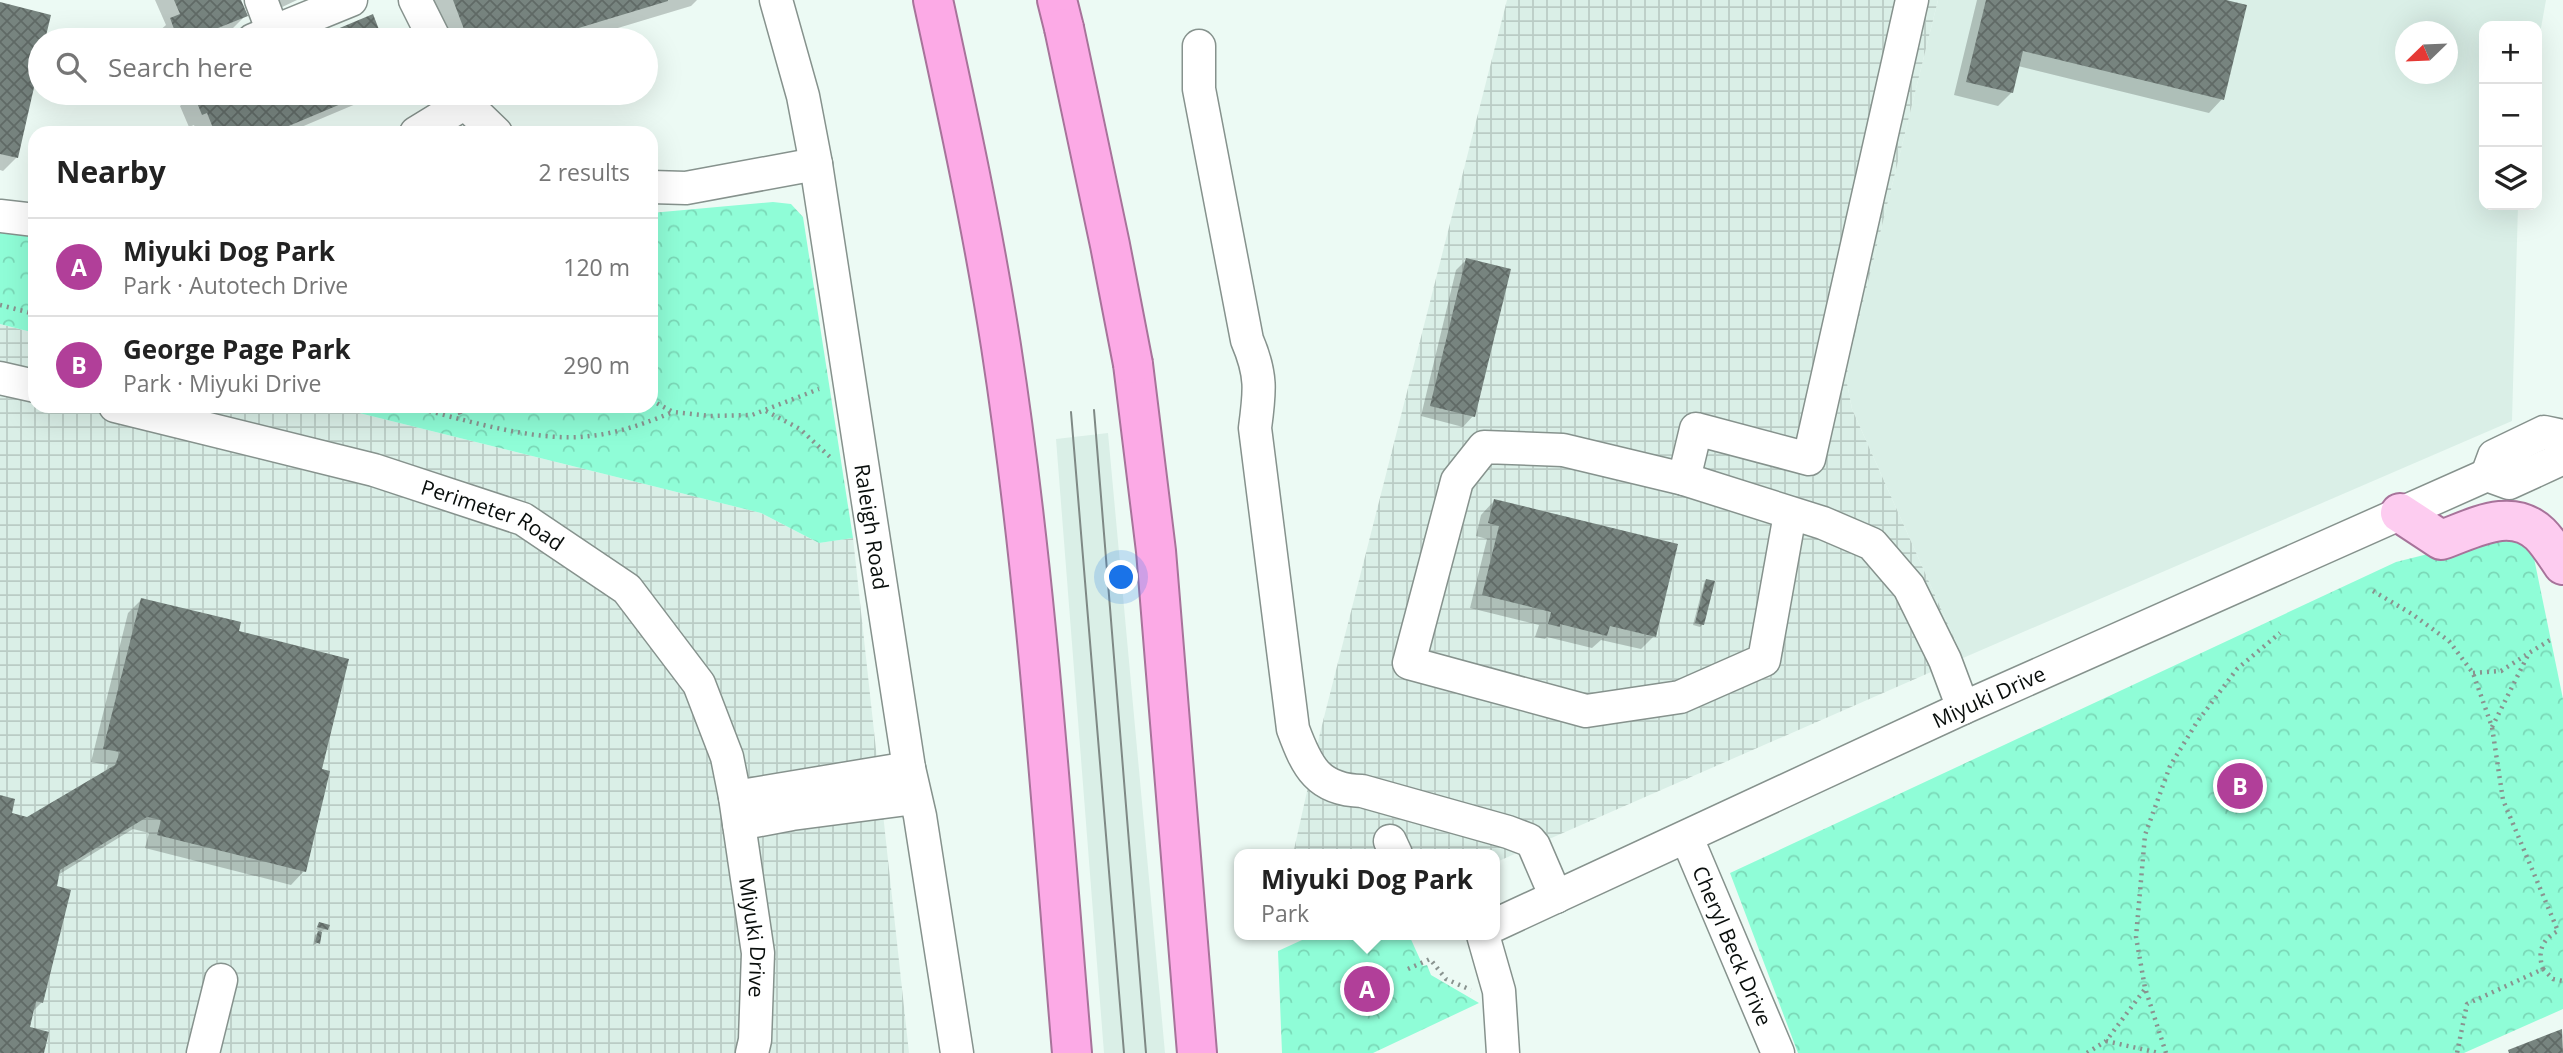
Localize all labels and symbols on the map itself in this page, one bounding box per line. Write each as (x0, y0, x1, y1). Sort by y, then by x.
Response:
north arrow (2395, 21, 2458, 84)
street label: Raleigh Road (848, 462, 895, 592)
street label: Perimeter Road (418, 473, 570, 557)
your location (1104, 560, 1138, 594)
street label: Miyuki Drive (1928, 659, 2050, 734)
pin: B (2217, 760, 2263, 812)
street label: Cheryl Beck Drive (1686, 861, 1779, 1030)
street label: Miyuki Drive (733, 875, 772, 998)
pin: A (1344, 963, 1390, 1015)

